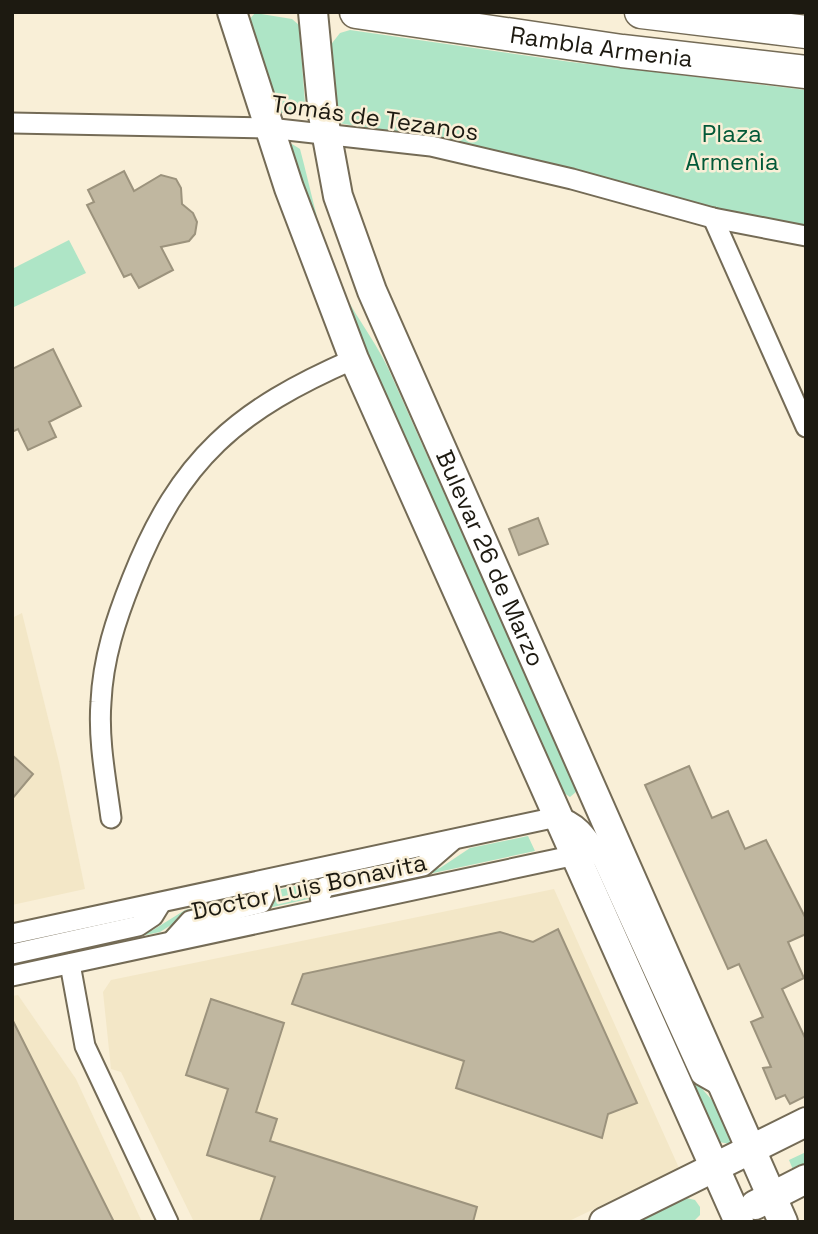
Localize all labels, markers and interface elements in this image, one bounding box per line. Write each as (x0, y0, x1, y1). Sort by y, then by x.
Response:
street label: Rambla Armenia (508, 19, 695, 74)
street label: Tomás de Tezanos (270, 88, 481, 147)
park label: Plaza Armenia (685, 118, 779, 177)
street label: Bulevar 26 de Marzo (429, 445, 552, 671)
street label: Doctor Luis Bonavita (188, 846, 430, 927)

